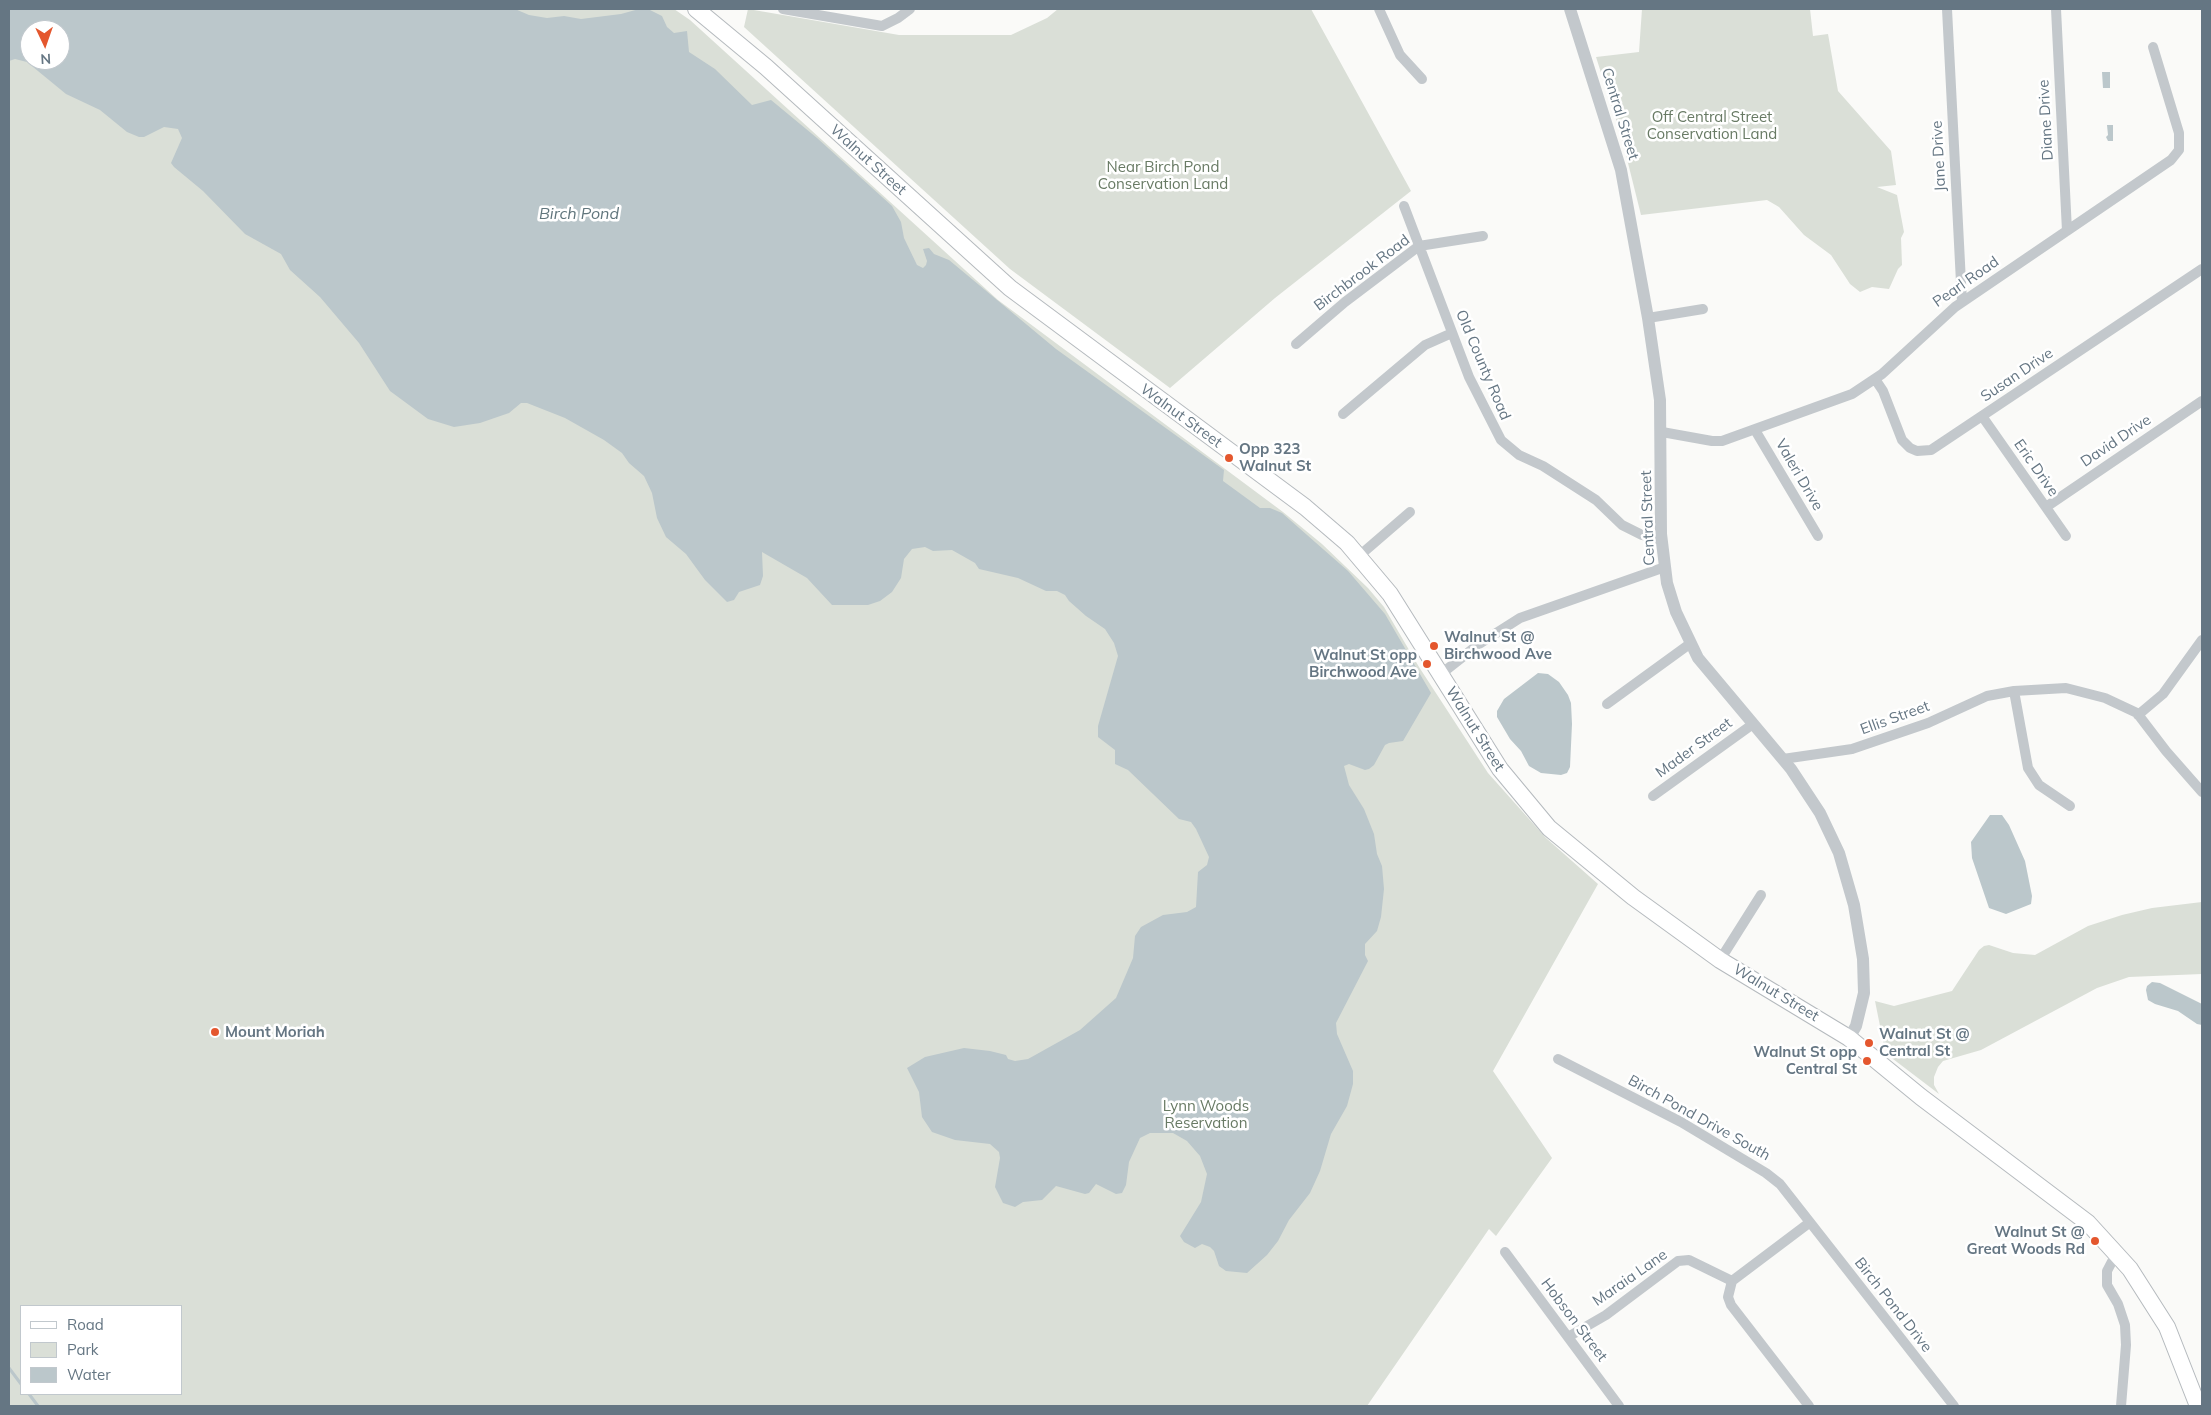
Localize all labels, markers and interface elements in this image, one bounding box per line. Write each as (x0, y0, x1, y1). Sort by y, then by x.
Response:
north arrow (20, 20, 70, 70)
text: N (40, 50, 51, 68)
street label: Central Street (1597, 66, 1643, 162)
street label: Diane Drive (2035, 79, 2057, 161)
park label: Off Central Street Conservation Land (1647, 108, 1777, 143)
street label: Jane Drive (1928, 120, 1950, 192)
street label: Walnut Street (826, 121, 910, 199)
park label: Near Birch Pond Conservation Land (1098, 158, 1228, 193)
water label: Birch Pond (539, 204, 619, 224)
street label: Birchbrook Road (1311, 231, 1413, 315)
street label: Pearl Road (1930, 253, 2002, 311)
street label: Old County Road (1452, 307, 1514, 423)
street label: Susan Drive (1977, 344, 2057, 406)
street label: Walnut Street (1137, 380, 1225, 452)
street label: David Drive (2077, 411, 2155, 471)
street label: Valeri Drive (1771, 436, 1827, 514)
street label: Eric Drive (2010, 436, 2062, 500)
place label: Opp 323 Walnut St (1239, 440, 1311, 475)
marker: Opp 323 Walnut St (1223, 452, 1235, 464)
street label: Central Street (1637, 470, 1659, 566)
place label: Walnut St @ Birchwood Ave (1444, 628, 1552, 663)
marker: Walnut St @ Birchwood Ave (1428, 640, 1440, 652)
place label: Walnut St opp Birchwood Ave (1309, 646, 1417, 681)
marker: Walnut St opp Birchwood Ave (1421, 658, 1433, 670)
street label: Walnut Street (1442, 683, 1508, 775)
street label: Ellis Street (1858, 697, 1932, 739)
street label: Mader Street (1652, 714, 1736, 782)
street label: Walnut Street (1730, 960, 1822, 1026)
place label: Mount Moriah (225, 1023, 325, 1041)
place label: Walnut St @ Central St (1879, 1025, 1970, 1060)
marker: Mount Moriah (209, 1026, 221, 1038)
marker: Walnut St @ Central St (1863, 1037, 1875, 1049)
place label: Walnut St opp Central St (1753, 1043, 1857, 1078)
marker: Walnut St opp Central St (1861, 1055, 1873, 1067)
street label: Birch Pond Drive South (1625, 1071, 1773, 1165)
park label: Lynn Woods Reservation (1163, 1097, 1249, 1132)
place label: Walnut St @ Great Woods Rd (1967, 1223, 2085, 1258)
marker: Walnut St @ Great Woods Rd (2089, 1235, 2101, 1247)
street label: Maraia Lane (1589, 1246, 1671, 1310)
street label: Birch Pond Drive (1850, 1254, 1936, 1356)
street label: Hobson Street (1537, 1275, 1611, 1365)
legend (20, 1305, 182, 1395)
text: Road (67, 1315, 104, 1334)
text: Park (67, 1340, 99, 1359)
text: Water (67, 1365, 111, 1384)

